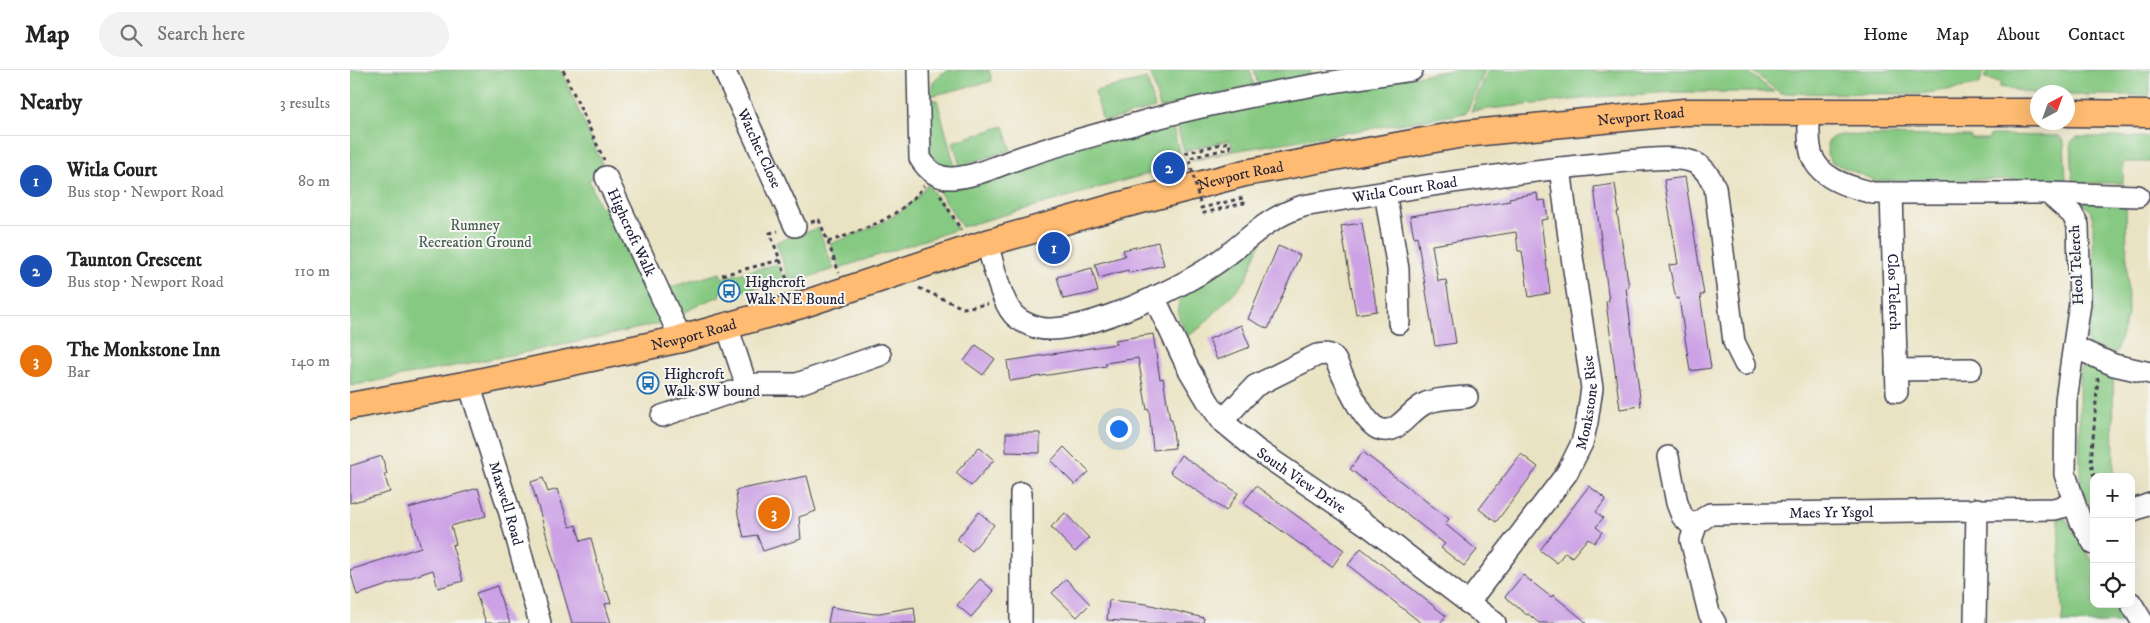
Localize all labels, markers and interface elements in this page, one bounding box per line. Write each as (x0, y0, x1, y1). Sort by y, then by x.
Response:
search box (99, 12, 449, 57)
text: Map (25, 20, 69, 50)
icon: search (117, 21, 145, 49)
text: Search here (157, 23, 245, 46)
text: Home (1863, 24, 1908, 46)
text: Map (1936, 24, 1969, 46)
text: About (1997, 24, 2040, 46)
text: Contact (2068, 24, 2125, 46)
north arrow (2030, 85, 2075, 130)
text: Nearby (20, 90, 82, 116)
text: 3 results (280, 93, 330, 113)
street label: Newport Road (1596, 103, 1686, 131)
street label: Watchet Close (732, 105, 786, 191)
pin: 2 (1153, 149, 1185, 187)
street label: Newport Road (1196, 157, 1285, 195)
text: Witla Court (67, 159, 157, 182)
text: 1 (33, 171, 39, 191)
text: 80 m (298, 171, 330, 191)
street label: Witla Court Road (1350, 172, 1459, 208)
text: Bus stop · Newport Road (67, 182, 224, 202)
street label: Highcroft Walk (603, 185, 660, 280)
park label: Rumney Recreation Ground (418, 216, 532, 252)
street label: Heol Telerch (2065, 224, 2088, 305)
pin: 1 (1038, 229, 1070, 267)
text: Taunton Crescent (67, 249, 202, 272)
street label: Clos Telerch (1883, 253, 1904, 331)
text: 2 (32, 261, 40, 281)
text: 110 m (294, 261, 330, 281)
text: Bus stop · Newport Road (67, 272, 224, 292)
place label: Highcroft Walk NE Bound (744, 273, 845, 309)
bus stop icon: Highcroft Walk NE Bound (717, 279, 741, 303)
street label: Newport Road (649, 315, 739, 355)
text: The Monkstone Inn (67, 339, 220, 362)
text: 3 (33, 351, 39, 371)
text: 140 m (291, 351, 330, 371)
street label: Monkstone Rise (1572, 354, 1602, 452)
text: Bar (67, 362, 90, 382)
place label: Highcroft Walk SW bound (663, 365, 761, 401)
bus stop icon: Highcroft Walk SW bound (636, 371, 660, 395)
your location (1106, 416, 1132, 442)
street label: South View Drive (1253, 444, 1350, 518)
street label: Maxwell Road (484, 459, 527, 548)
map controls (2090, 473, 2135, 608)
button: + (2090, 473, 2135, 518)
pin: 3 (758, 494, 790, 532)
street label: Maes Yr Ysgol (1789, 503, 1874, 523)
button: − (2090, 518, 2135, 563)
button: locate (2090, 563, 2135, 608)

